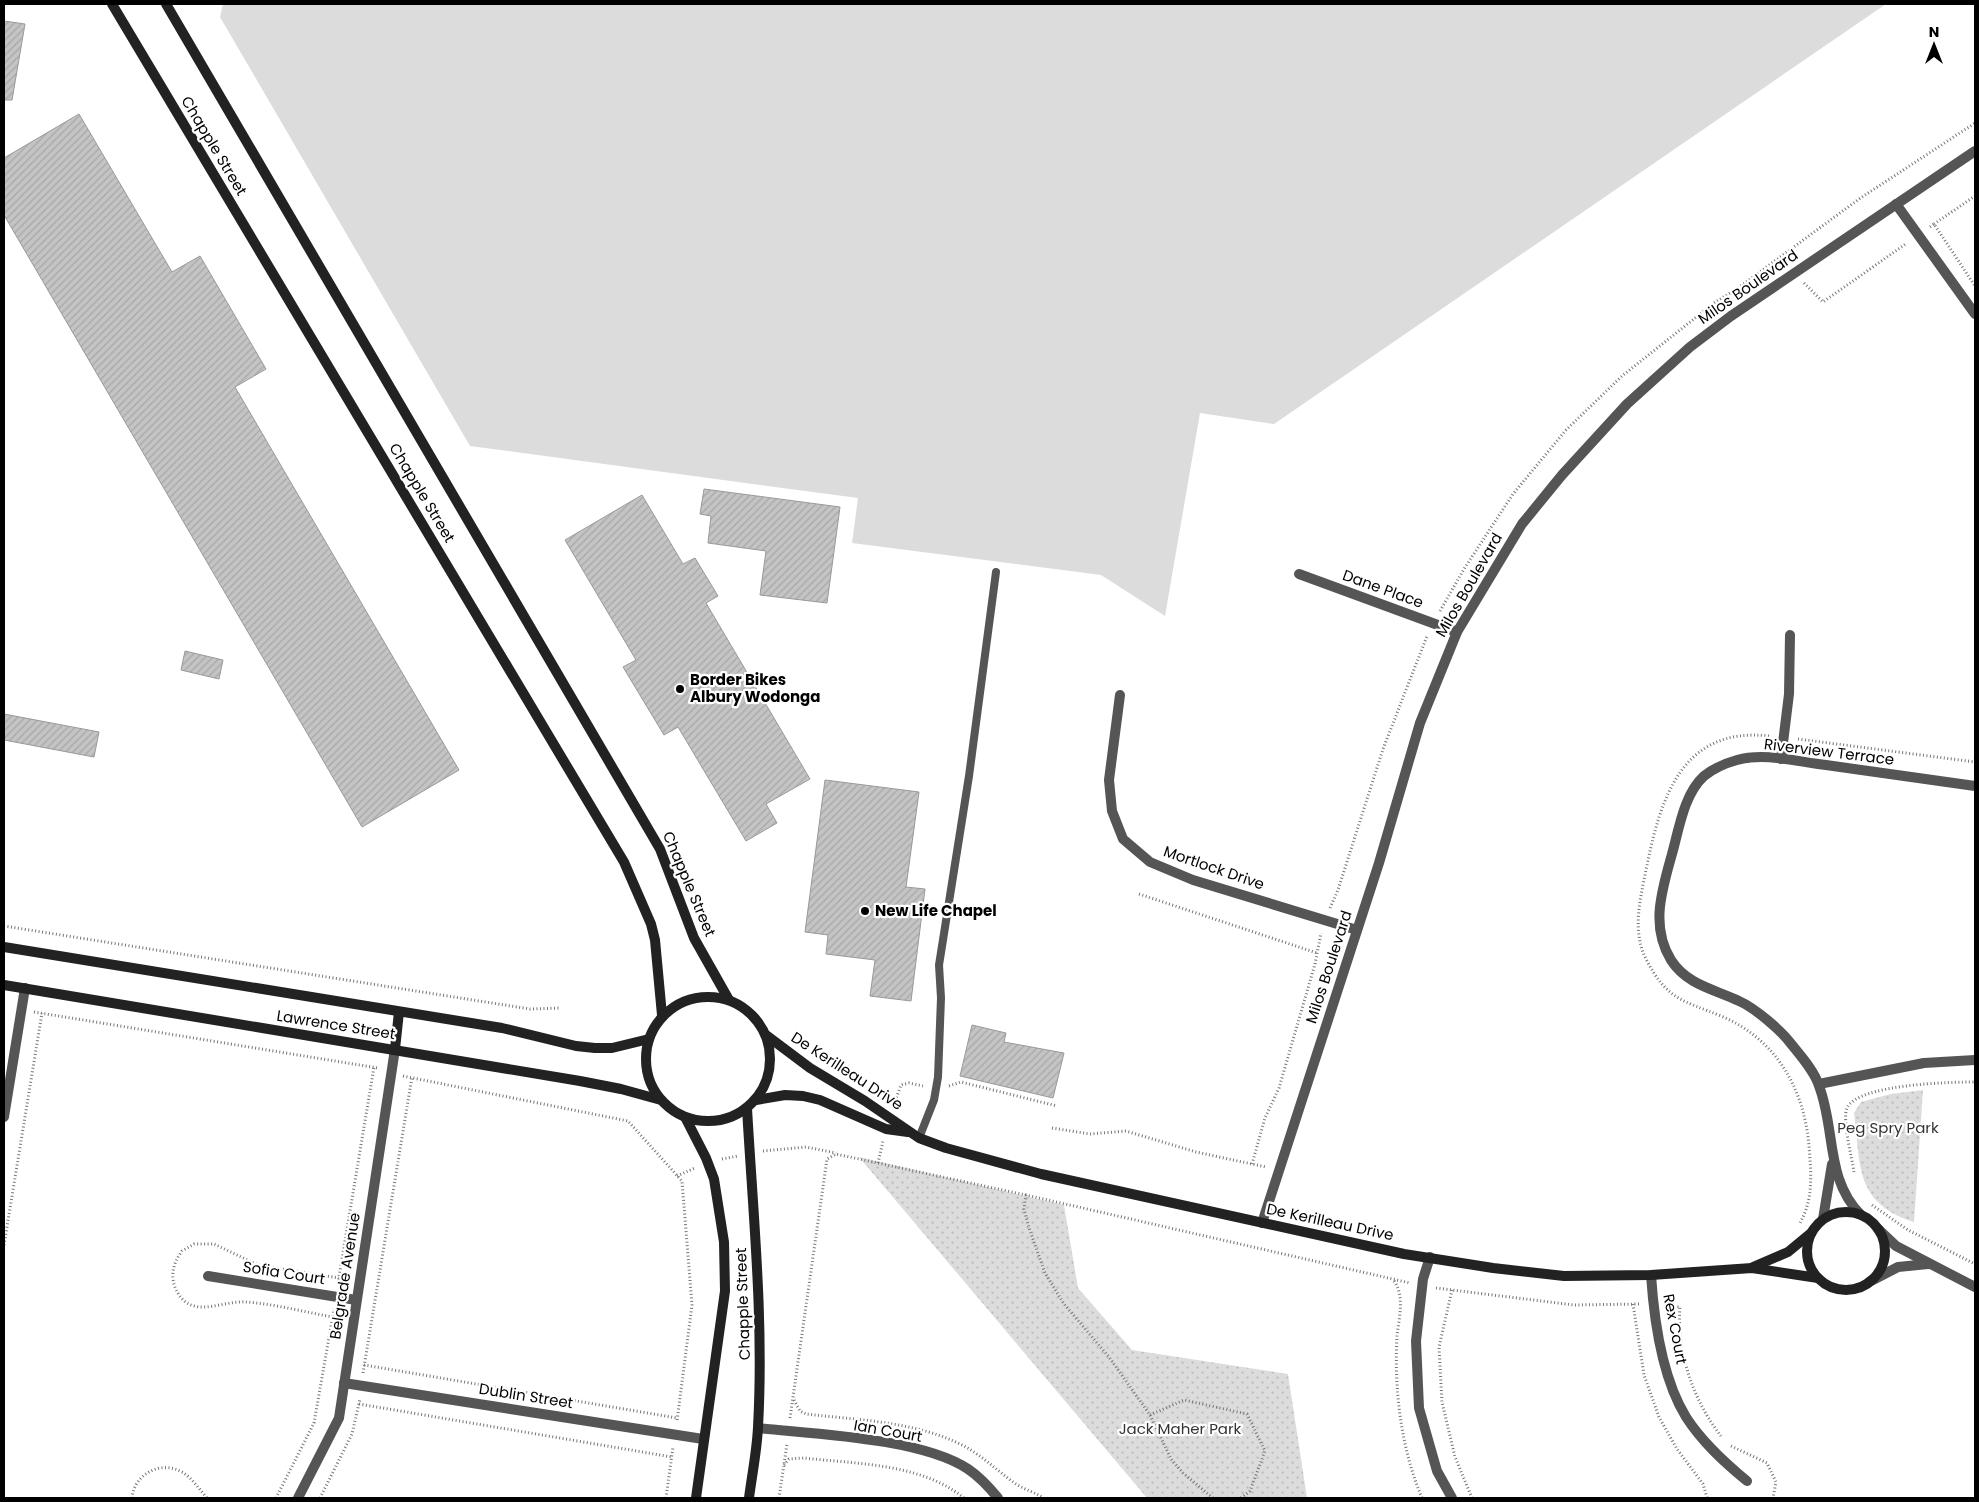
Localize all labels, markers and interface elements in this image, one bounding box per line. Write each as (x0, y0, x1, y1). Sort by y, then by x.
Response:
north arrow (1909, 20, 1959, 70)
text: N (1929, 22, 1939, 42)
street label: Chapple Street (176, 92, 252, 199)
street label: Milos Boulevard (1694, 244, 1802, 329)
street label: Chapple Street (384, 439, 460, 546)
street label: Milos Boulevard (1430, 529, 1507, 641)
street label: Dane Place (1340, 564, 1427, 613)
place label: Border Bikes Albury Wodonga (690, 669, 820, 707)
marker: Border Bikes Albury Wodonga (674, 683, 686, 695)
street label: Riverview Terrace (1763, 733, 1895, 770)
street label: Chapple Street (658, 828, 721, 940)
street label: Mortlock Drive (1161, 840, 1267, 895)
place label: New Life Chapel (875, 900, 997, 921)
marker: New Life Chapel (859, 905, 871, 917)
street label: Milos Boulevard (1300, 908, 1357, 1026)
street label: Lawrence Street (275, 1005, 397, 1044)
street label: De Kerilleau Drive (787, 1027, 907, 1115)
park label: Peg Spry Park (1837, 1117, 1939, 1138)
street label: De Kerilleau Drive (1265, 1198, 1396, 1245)
street label: Belgrade Avenue (324, 1211, 365, 1341)
street label: Chapple Street (730, 1247, 755, 1361)
street label: Sofia Court (241, 1256, 327, 1289)
street label: Rex Court (1658, 1292, 1693, 1366)
street label: Dublin Street (477, 1378, 575, 1413)
street label: Ian Court (852, 1414, 924, 1447)
park label: Jack Maher Park (1119, 1418, 1242, 1439)

